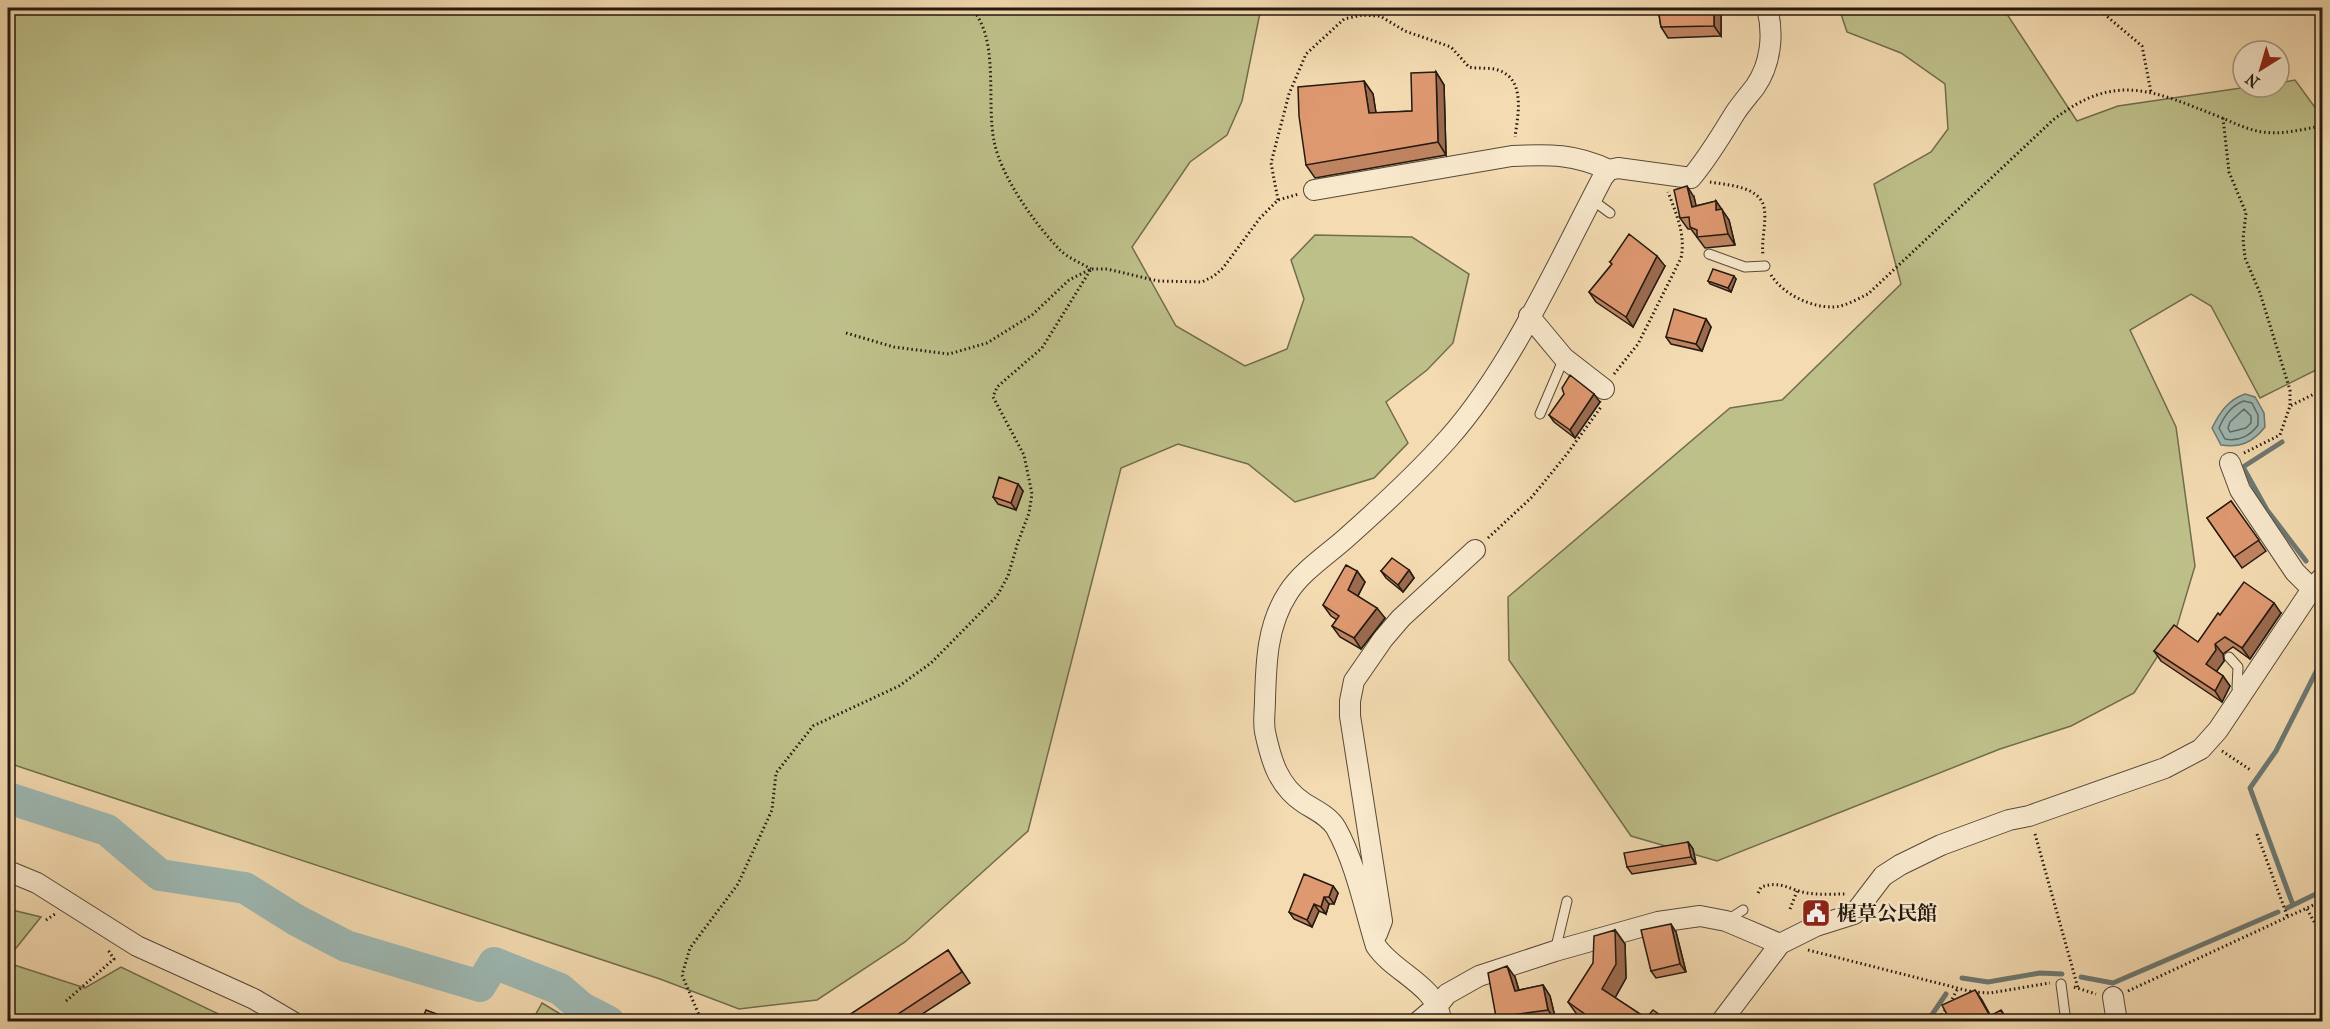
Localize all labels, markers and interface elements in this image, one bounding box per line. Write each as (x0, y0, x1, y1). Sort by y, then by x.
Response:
north arrow (2231, 39, 2291, 99)
text: N (2241, 69, 2263, 92)
public building icon: 梶草公民館 (1800, 897, 1832, 929)
place label: 梶草公民館 (1837, 902, 1937, 925)

